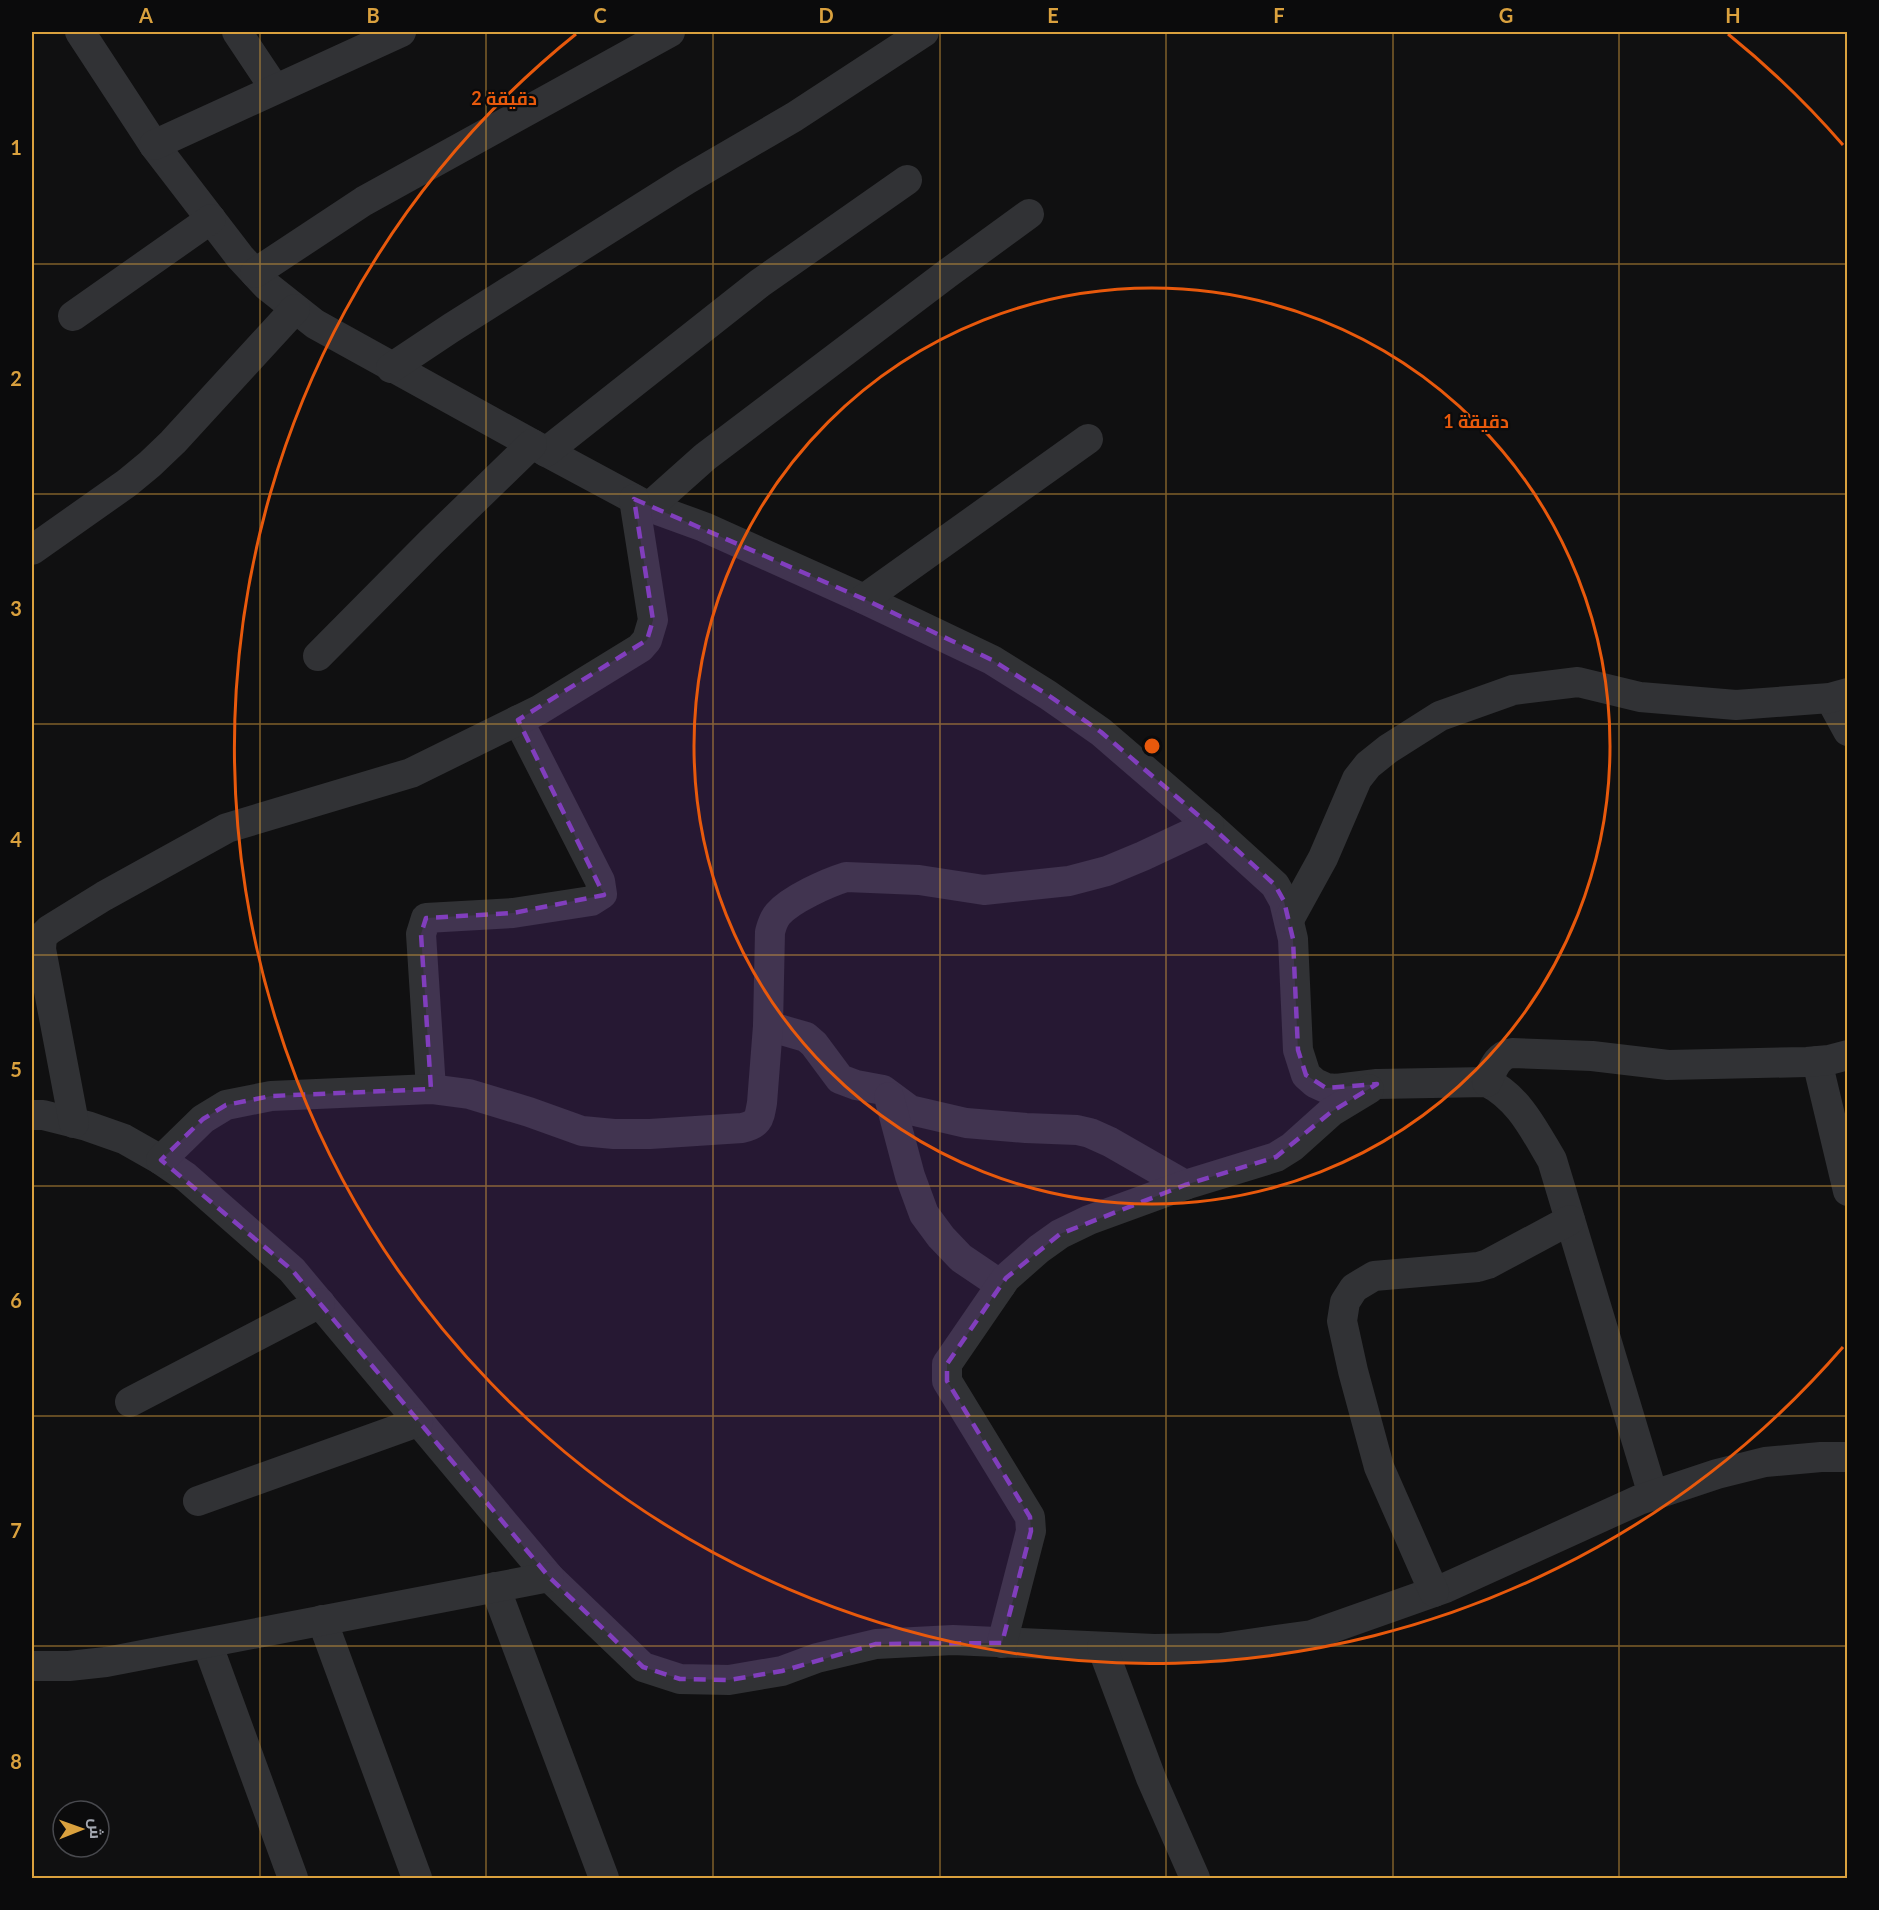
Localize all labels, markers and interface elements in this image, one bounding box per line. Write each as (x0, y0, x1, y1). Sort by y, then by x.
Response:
text: A (138, 3, 153, 27)
text: B (366, 3, 380, 27)
text: C (593, 3, 607, 27)
text: D (818, 3, 834, 27)
text: E (1047, 3, 1059, 27)
text: F (1273, 3, 1285, 27)
text: G (1499, 3, 1513, 27)
text: H (1725, 3, 1741, 27)
text: 2 دقيقة (471, 87, 537, 109)
text: 1 (10, 135, 22, 159)
text: 2 (10, 366, 22, 390)
text: 1 دقيقة (1443, 410, 1509, 432)
text: 3 (10, 596, 22, 620)
centre of rings (1142, 736, 1162, 756)
text: 4 (10, 827, 22, 851)
text: 5 (10, 1057, 22, 1081)
text: 6 (10, 1288, 22, 1312)
text: 7 (10, 1518, 22, 1542)
text: 8 (10, 1749, 22, 1773)
north arrow (51, 1799, 111, 1859)
text: ش (86, 1818, 106, 1839)

